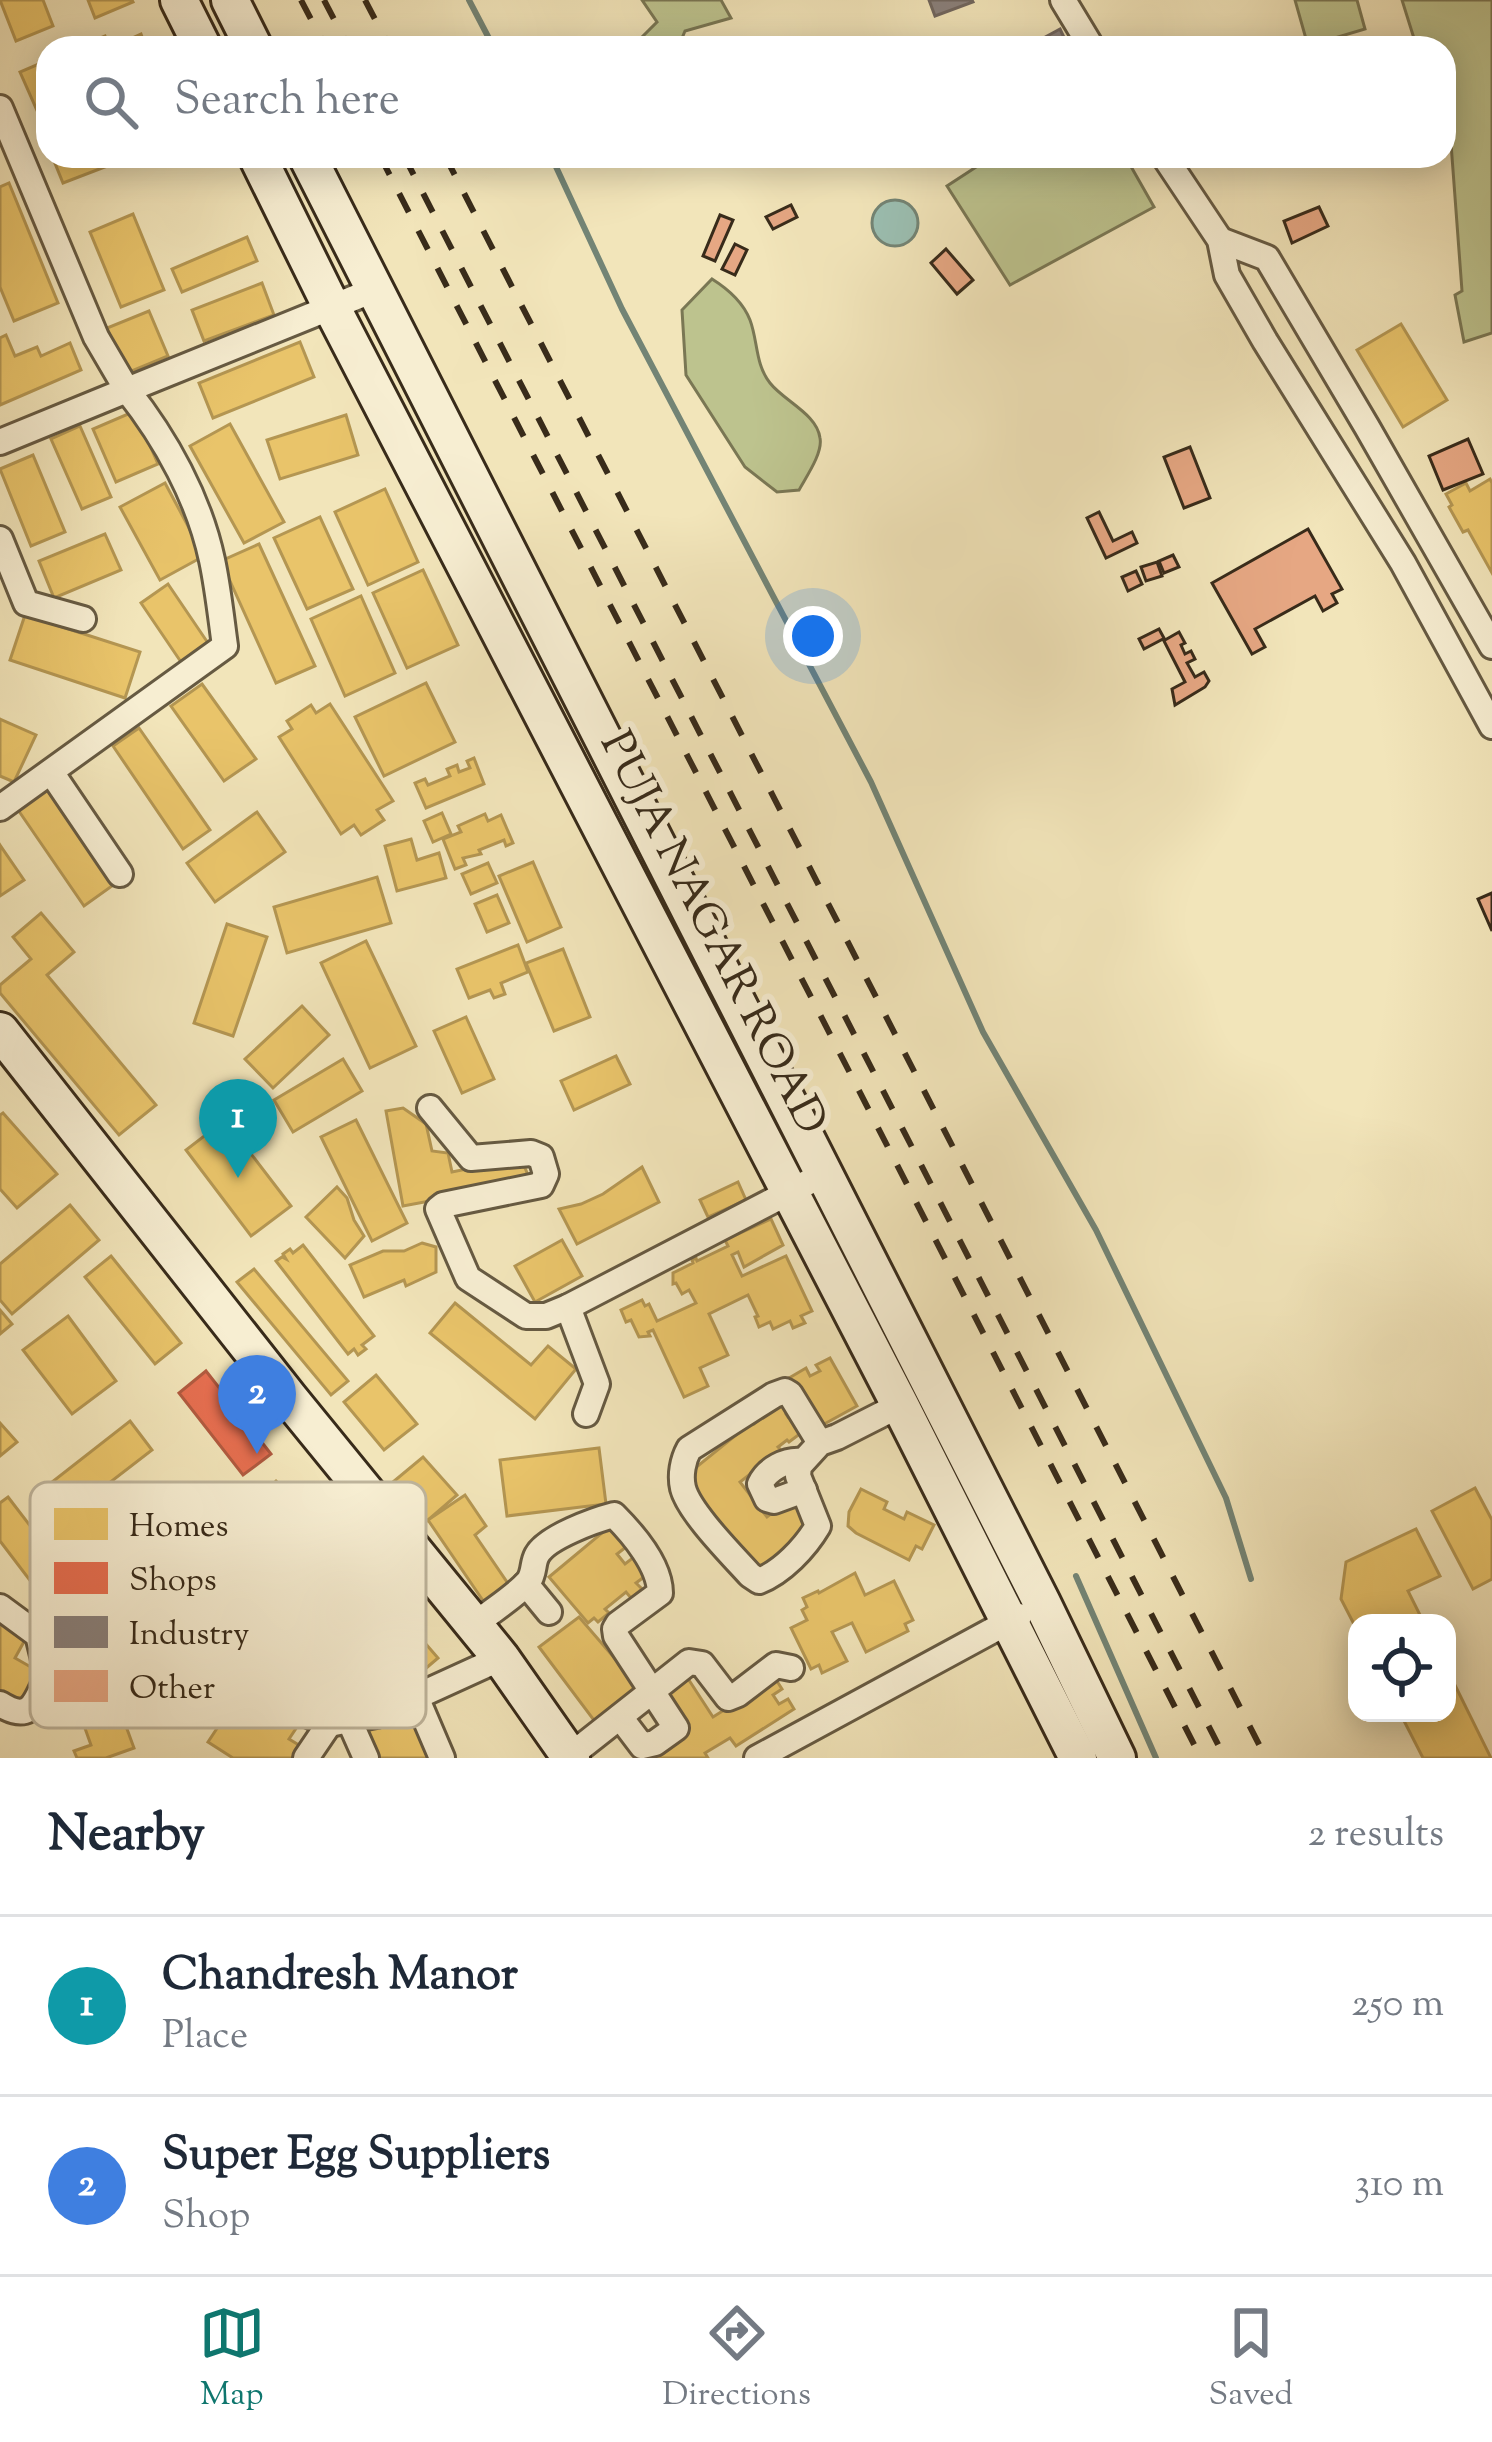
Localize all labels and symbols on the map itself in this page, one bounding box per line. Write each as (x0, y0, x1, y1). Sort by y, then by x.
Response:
your location (783, 606, 843, 666)
street label: PUJA NAGAR ROAD (581, 721, 841, 1147)
pin: 1 (199, 1079, 277, 1178)
pin: 2 (218, 1355, 296, 1454)
legend (30, 1482, 426, 1728)
text: Homes (129, 1504, 228, 1552)
text: Shops (129, 1558, 217, 1606)
text: Industry (129, 1612, 249, 1660)
text: Other (129, 1666, 215, 1714)

